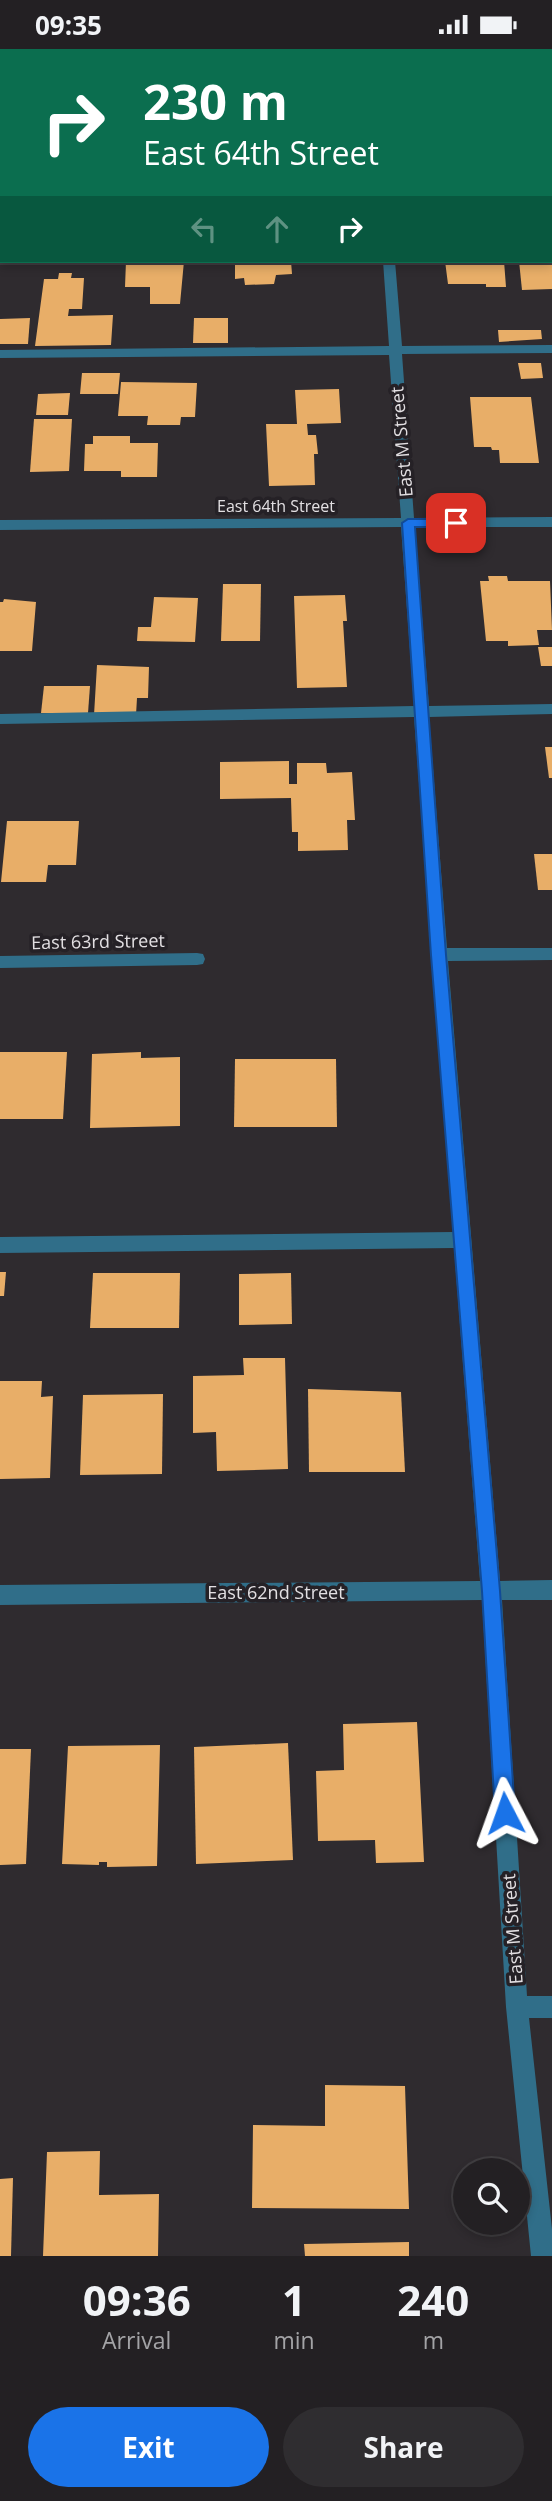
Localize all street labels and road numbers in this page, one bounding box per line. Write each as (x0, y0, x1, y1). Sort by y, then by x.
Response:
street label: East M Street (384, 386, 418, 498)
street label: East 64th Street (217, 495, 335, 517)
street label: East 63rd Street (31, 928, 165, 954)
street label: East 62nd Street (207, 1580, 345, 1604)
street label: East M Street (496, 1873, 528, 1985)

